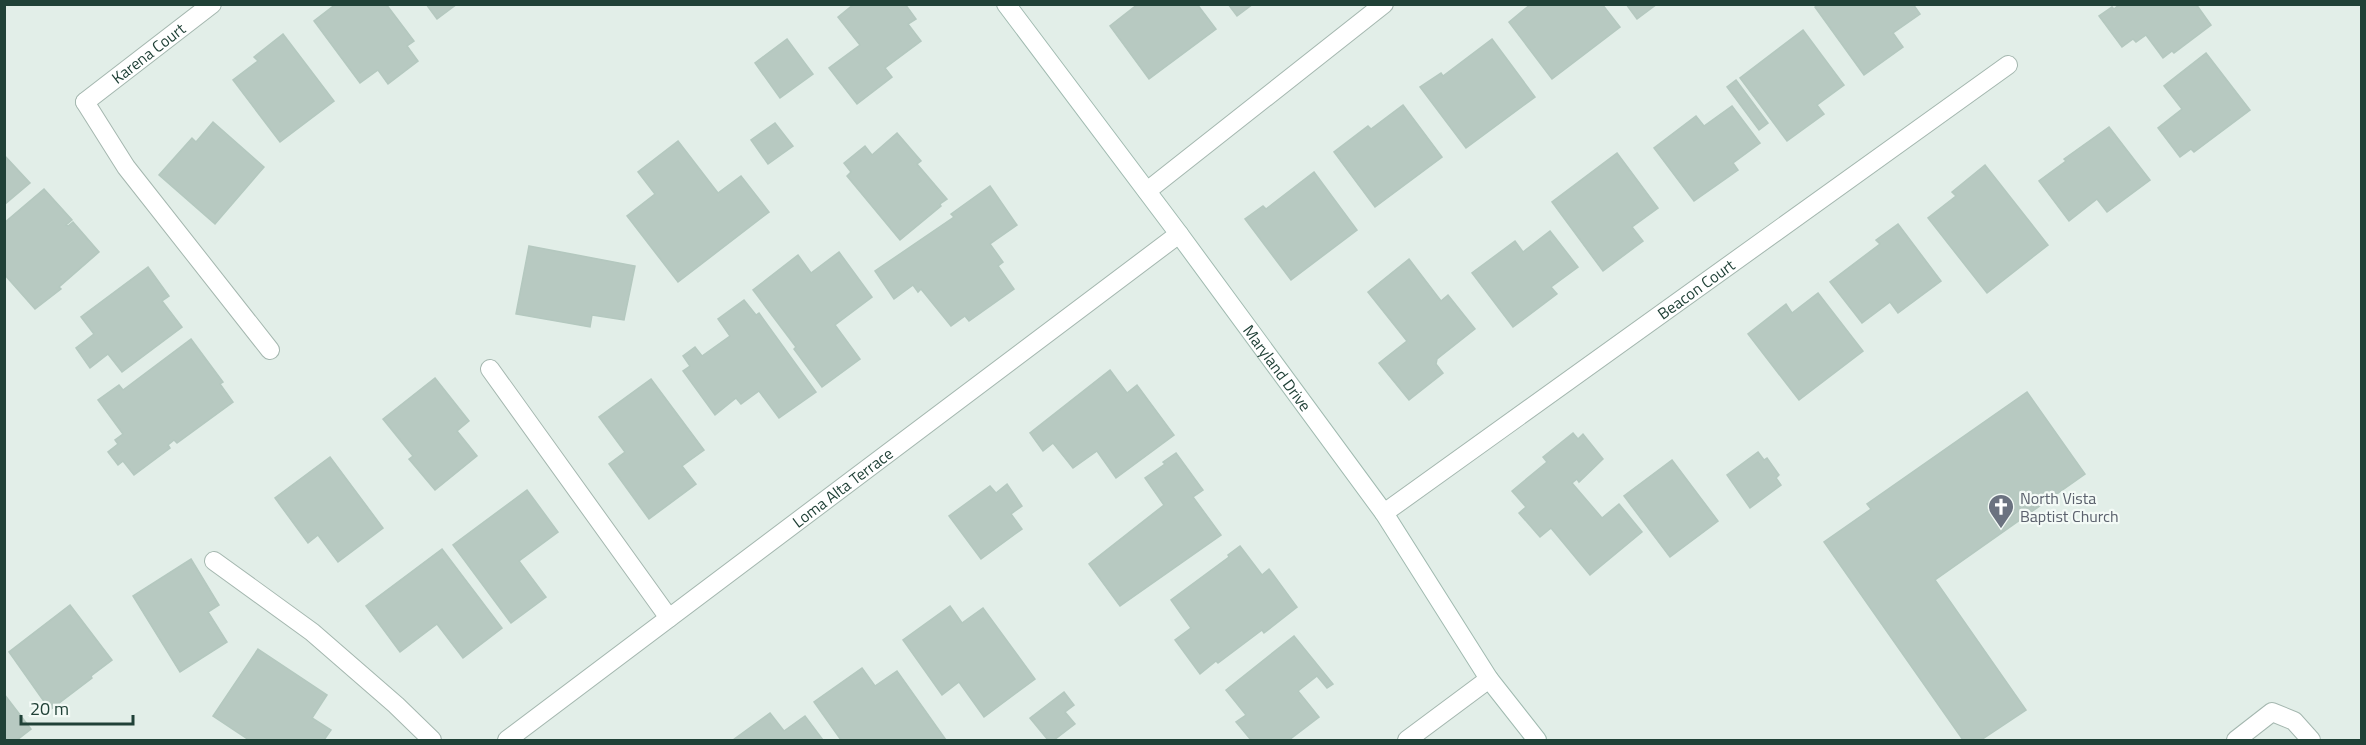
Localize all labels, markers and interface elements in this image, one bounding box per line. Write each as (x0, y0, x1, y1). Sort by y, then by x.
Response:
street label: Karena Court (106, 17, 191, 89)
street label: Beacon Court (1652, 253, 1740, 325)
street label: Maryland Drive (1237, 320, 1317, 416)
street label: Loma Alta Terrace (787, 442, 898, 533)
place label: North Vista Baptist Church (2020, 486, 2119, 528)
church icon: North Vista Baptist Church (1986, 492, 2016, 530)
scale bar (21, 688, 134, 726)
text: 20 m (30, 695, 69, 722)

